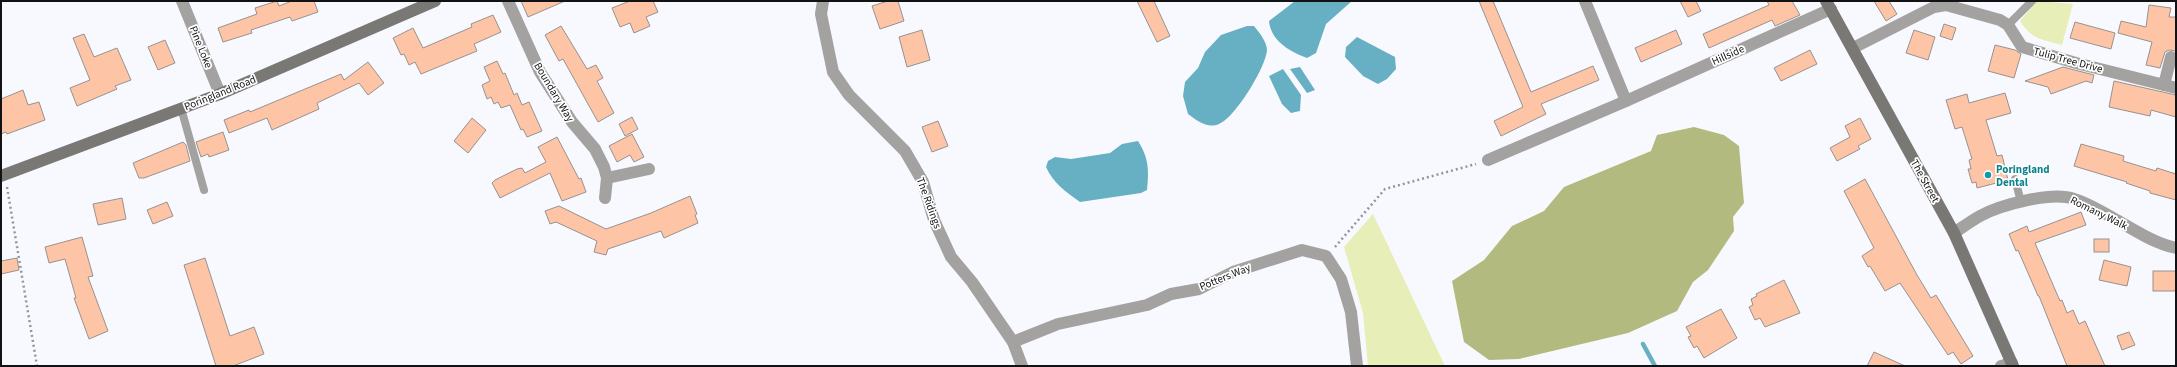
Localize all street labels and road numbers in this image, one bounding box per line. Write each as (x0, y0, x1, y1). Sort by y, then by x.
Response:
street label: Pine Loke (186, 24, 216, 71)
street label: Hillside (1709, 41, 1747, 69)
street label: Tulip Tree Drive (2032, 44, 2105, 77)
street label: Boundary Way (530, 60, 578, 124)
street label: Poringland Road (182, 72, 258, 114)
street label: The Street (1907, 157, 1943, 205)
street label: The Ridings (913, 175, 945, 231)
street label: Romany Walk (2068, 193, 2131, 234)
street label: Potters Way (1197, 260, 1253, 294)

